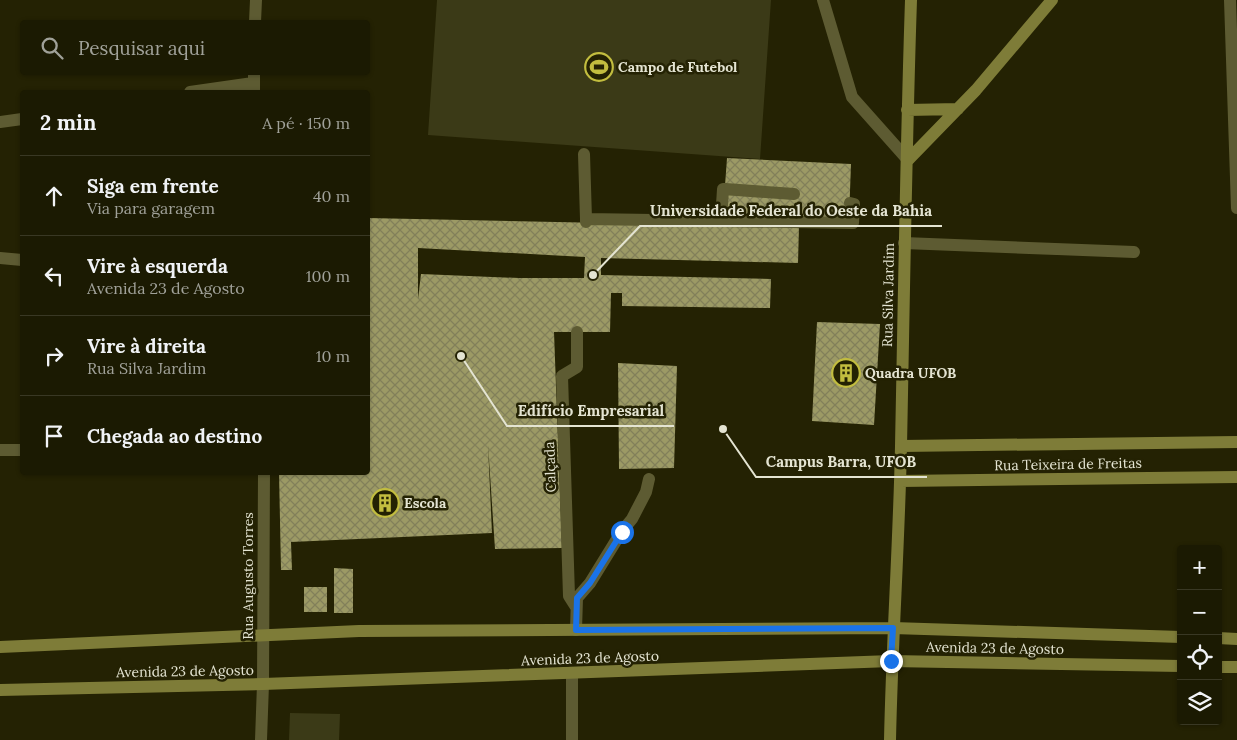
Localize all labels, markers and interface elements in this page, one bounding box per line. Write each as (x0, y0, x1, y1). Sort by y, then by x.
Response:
search box (20, 20, 370, 75)
icon: search (38, 34, 66, 62)
text: Pesquisar aqui (78, 36, 205, 60)
sports icon: Campo de Futebol (584, 52, 614, 82)
place label: Campo de Futebol (618, 58, 738, 76)
text: 2 min (40, 109, 96, 136)
text: A pé · 150 m (262, 113, 350, 133)
text: Siga em frente (87, 174, 219, 198)
icon: ahead (40, 182, 68, 210)
text: 40 m (313, 186, 350, 206)
callout: Universidade Federal do Oeste da Bahia (640, 196, 942, 226)
text: Via para garagem (87, 198, 215, 218)
text: Universidade Federal do Oeste da Bahia (650, 201, 932, 220)
street label: Rua Silva Jardim (878, 242, 898, 347)
text: Vire à esquerda (87, 254, 228, 278)
icon: left (40, 262, 68, 290)
text: 100 m (306, 266, 350, 286)
text: Avenida 23 de Agosto (87, 278, 245, 298)
text: Vire à direita (87, 334, 206, 358)
icon: right (40, 342, 68, 370)
text: 10 m (316, 346, 350, 366)
text: Rua Silva Jardim (87, 358, 206, 378)
building icon: Quadra UFOB (831, 358, 861, 388)
place label: Quadra UFOB (865, 364, 956, 382)
callout: Edifício Empresarial (507, 396, 674, 426)
text: Edifício Empresarial (518, 401, 665, 420)
icon: arrive (40, 422, 68, 450)
text: Chegada ao destino (87, 424, 262, 448)
street label: Calçada (540, 441, 560, 493)
callout: Campus Barra, UFOB (756, 447, 927, 477)
text: Campus Barra, UFOB (766, 452, 916, 471)
street label: Rua Teixeira de Freitas (994, 454, 1142, 474)
building icon: Escola (370, 488, 400, 518)
place label: Escola (404, 494, 447, 512)
street label: Rua Augusto Torres (239, 512, 257, 640)
route start (611, 521, 634, 544)
map controls (1177, 545, 1222, 725)
button: + (1177, 545, 1222, 590)
button: − (1177, 590, 1222, 635)
button: locate (1177, 635, 1222, 680)
street label: Avenida 23 de Agosto (925, 638, 1064, 658)
street label: Avenida 23 de Agosto (520, 647, 659, 669)
route end (880, 650, 903, 673)
street label: Avenida 23 de Agosto (115, 661, 254, 681)
button: layers (1177, 680, 1222, 725)

